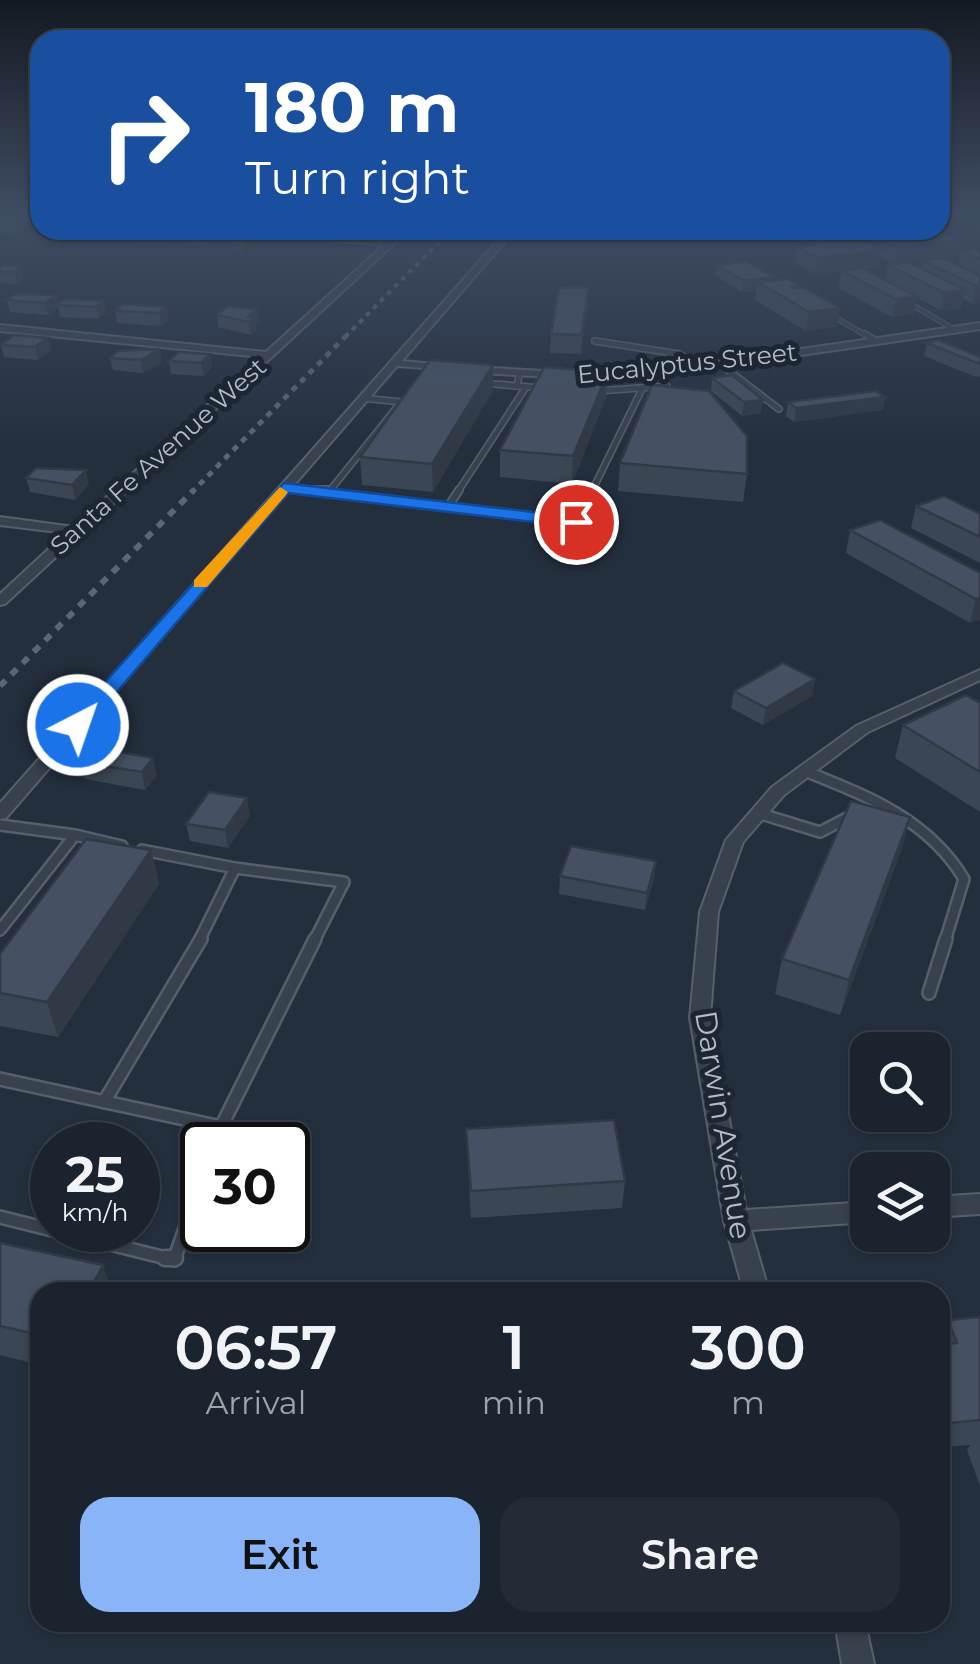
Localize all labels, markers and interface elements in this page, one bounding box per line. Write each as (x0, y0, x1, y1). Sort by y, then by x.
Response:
text: 180 m (245, 64, 459, 150)
icon: right (80, 70, 210, 200)
text: Turn right (245, 150, 470, 205)
street label: Eucalyptus Street (576, 337, 798, 389)
street label: Santa Fe Avenue West (44, 351, 272, 561)
pin (534, 480, 619, 565)
icon: arrive (549, 495, 604, 550)
position arrow (26, 673, 130, 777)
street label: Darwin Avenue (687, 1008, 760, 1242)
map controls (850, 1032, 950, 1252)
button: search (850, 1032, 950, 1132)
speed limit sign: 30 (180, 1122, 310, 1252)
text: 25 (65, 1144, 125, 1205)
button: layers (850, 1152, 950, 1252)
text: km/h (62, 1197, 128, 1227)
text: 06:57 (174, 1311, 338, 1384)
text: 1 (502, 1311, 525, 1384)
text: 300 (690, 1311, 806, 1384)
text: Arrival (205, 1383, 306, 1422)
text: min (482, 1383, 546, 1422)
text: m (731, 1383, 765, 1422)
button: Exit (80, 1497, 480, 1612)
button: Share (500, 1497, 900, 1612)

